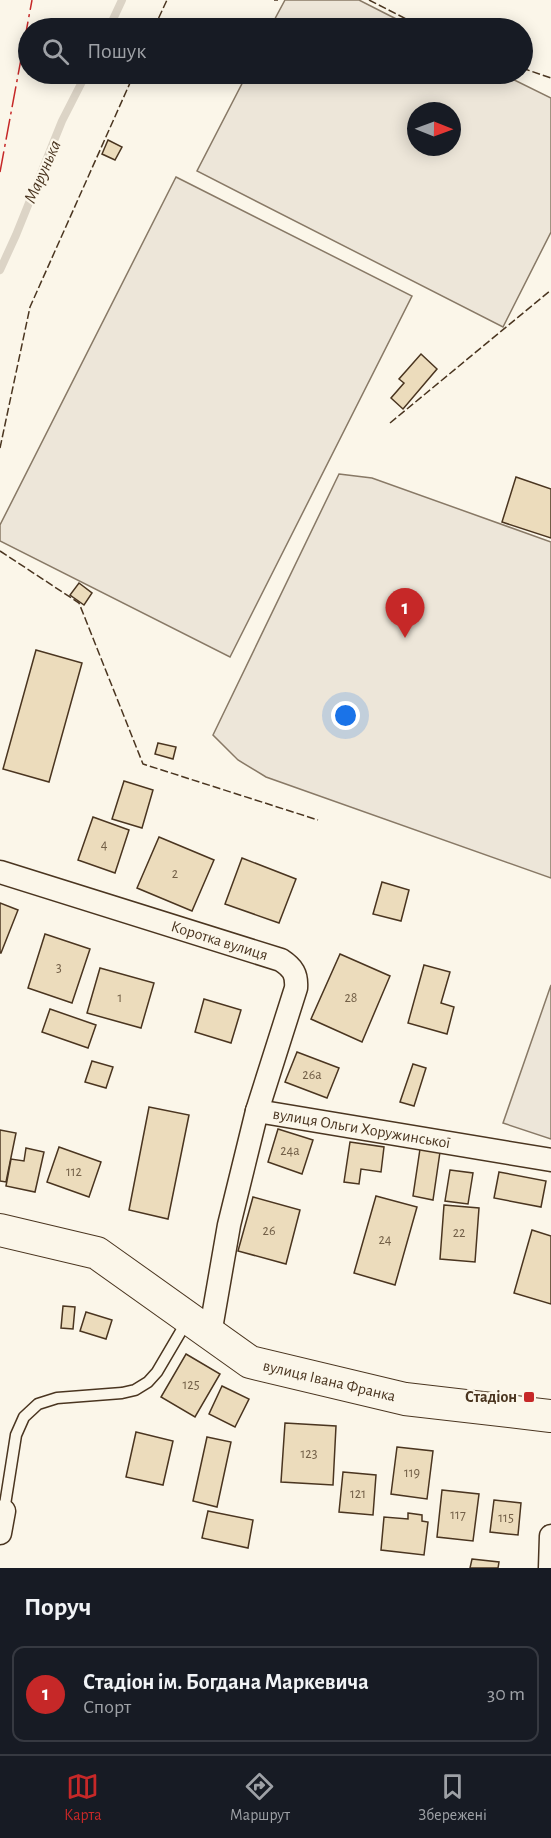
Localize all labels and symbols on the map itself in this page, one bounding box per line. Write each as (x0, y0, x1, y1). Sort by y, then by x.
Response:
north arrow (407, 102, 461, 156)
water label: Марунька (21, 138, 65, 206)
pin: 1 (386, 588, 424, 638)
your location (331, 701, 360, 730)
house number: 4 (101, 838, 108, 852)
house number: 2 (172, 867, 178, 881)
street label: Коротка вулиця (169, 918, 270, 963)
house number: 3 (56, 961, 62, 975)
house number: 1 (118, 991, 122, 1005)
house number: 28 (344, 991, 358, 1005)
house number: 26а (302, 1068, 322, 1082)
street label: вулиця Ольги Хоружинської (272, 1106, 452, 1151)
house number: 24а (280, 1144, 300, 1158)
house number: 112 (66, 1165, 82, 1179)
house number: 26 (263, 1224, 275, 1238)
house number: 22 (453, 1226, 465, 1240)
house number: 24 (378, 1233, 392, 1247)
street label: вулиця Івана Франка (261, 1357, 397, 1404)
house number: 125 (182, 1378, 200, 1392)
place label: Стадіон (465, 1389, 517, 1405)
marker: Стадіон (522, 1390, 536, 1404)
house number: 123 (301, 1447, 318, 1461)
house number: 119 (404, 1466, 420, 1480)
house number: 121 (350, 1487, 366, 1501)
house number: 117 (450, 1508, 466, 1522)
house number: 115 (498, 1511, 514, 1525)

